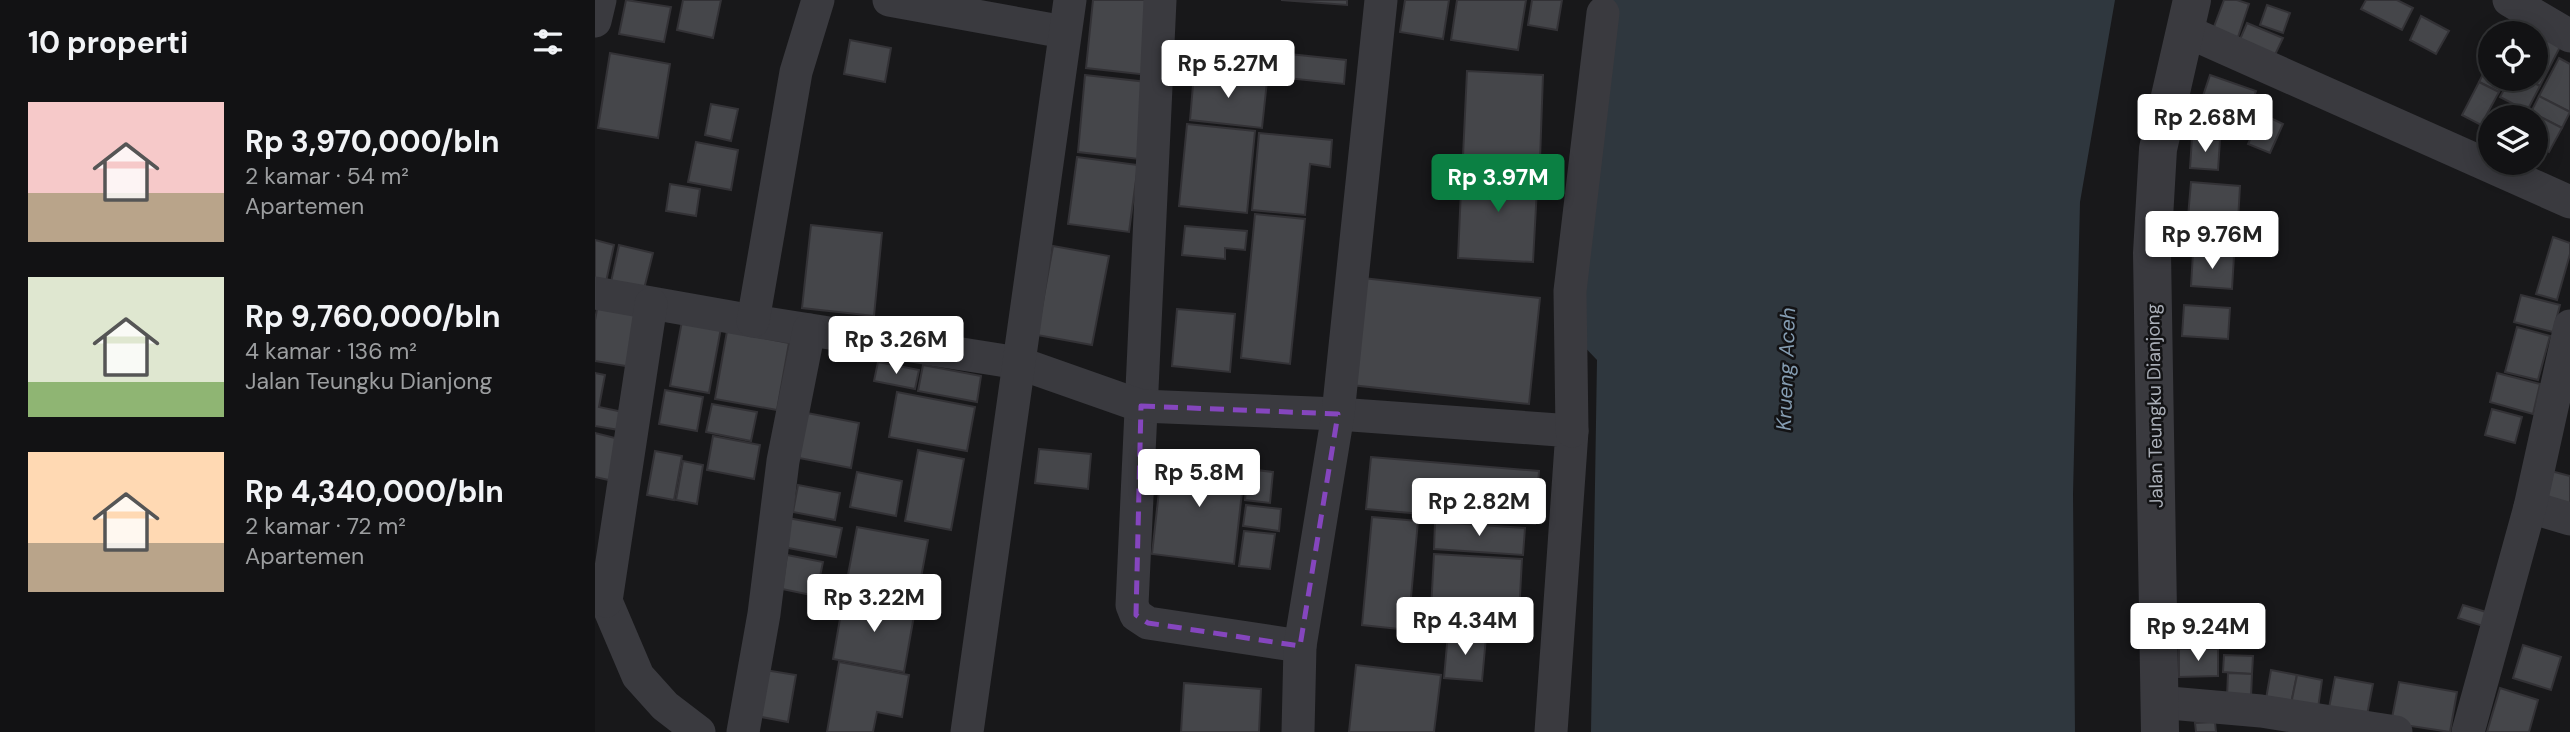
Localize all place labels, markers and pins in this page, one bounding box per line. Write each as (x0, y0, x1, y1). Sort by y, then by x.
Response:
pin: Rp 5.27M (1156, 41, 1300, 100)
pin: Rp 2.68M (2133, 94, 2277, 154)
pin: Rp 3.97M (1426, 154, 1570, 214)
pin: Rp 9.76M (2140, 212, 2284, 271)
pin: Rp 3.26M (824, 316, 968, 376)
pin: Rp 5.8M (1134, 449, 1264, 509)
pin: Rp 2.82M (1407, 478, 1551, 538)
pin: Rp 3.22M (802, 574, 946, 634)
pin: Rp 4.34M (1393, 598, 1537, 657)
pin: Rp 9.24M (2126, 604, 2270, 663)

